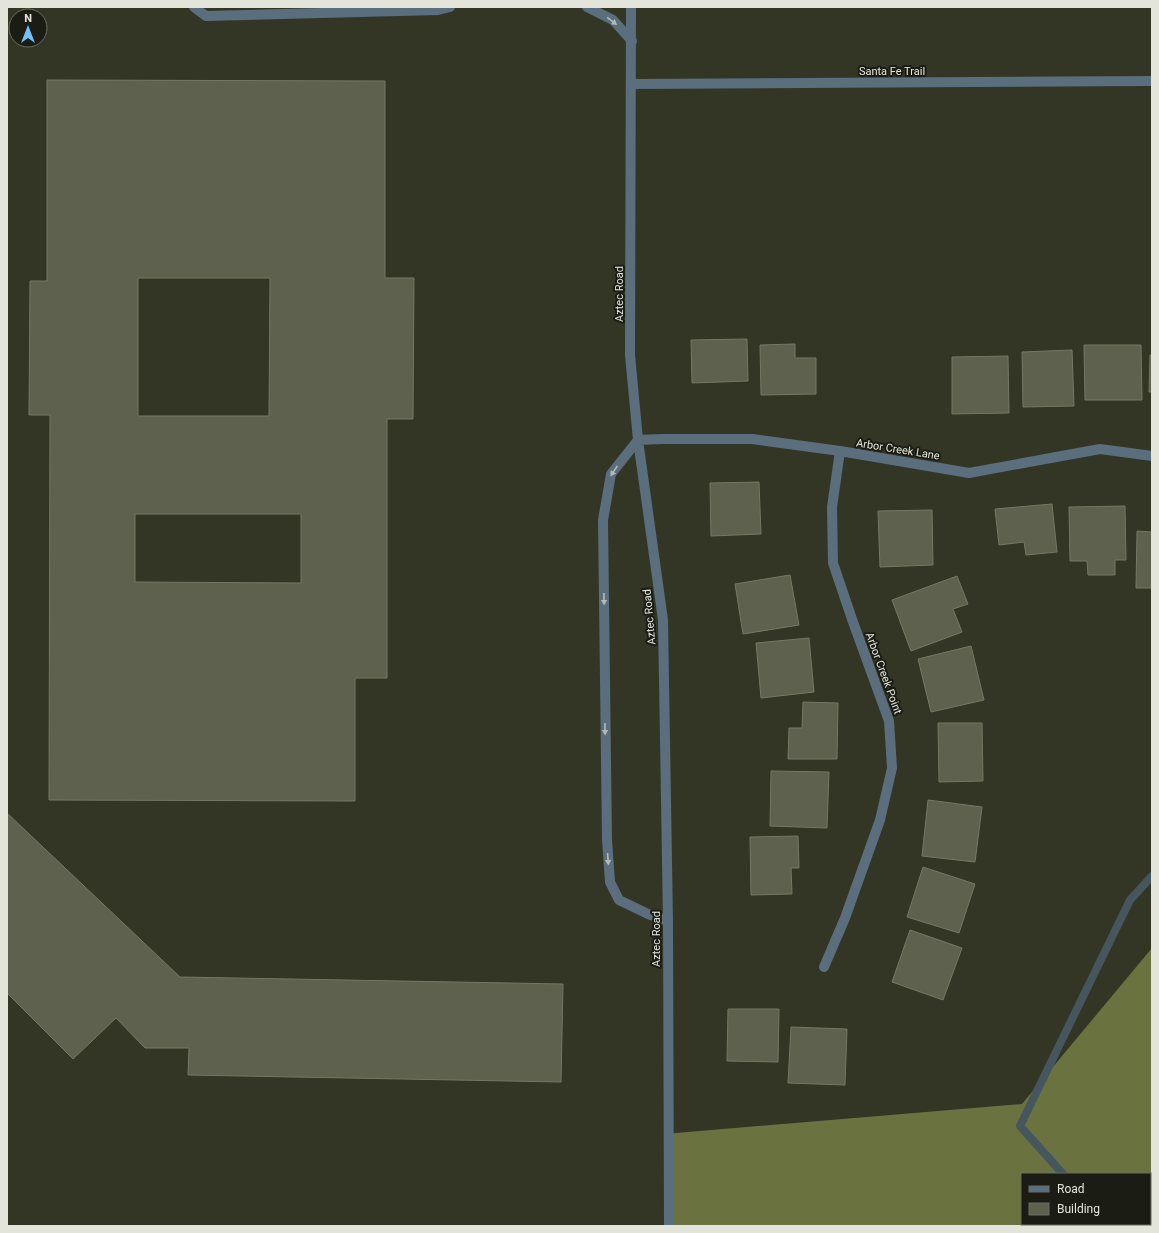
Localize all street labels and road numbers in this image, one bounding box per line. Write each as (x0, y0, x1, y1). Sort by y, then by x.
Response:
street label: Santa Fe Trail (859, 65, 925, 78)
street label: Aztec Road (613, 266, 626, 322)
street label: Arbor Creek Lane (855, 436, 941, 463)
street label: Aztec Road (641, 589, 658, 645)
street label: Arbor Creek Point (863, 631, 904, 716)
street label: Aztec Road (650, 911, 663, 967)

